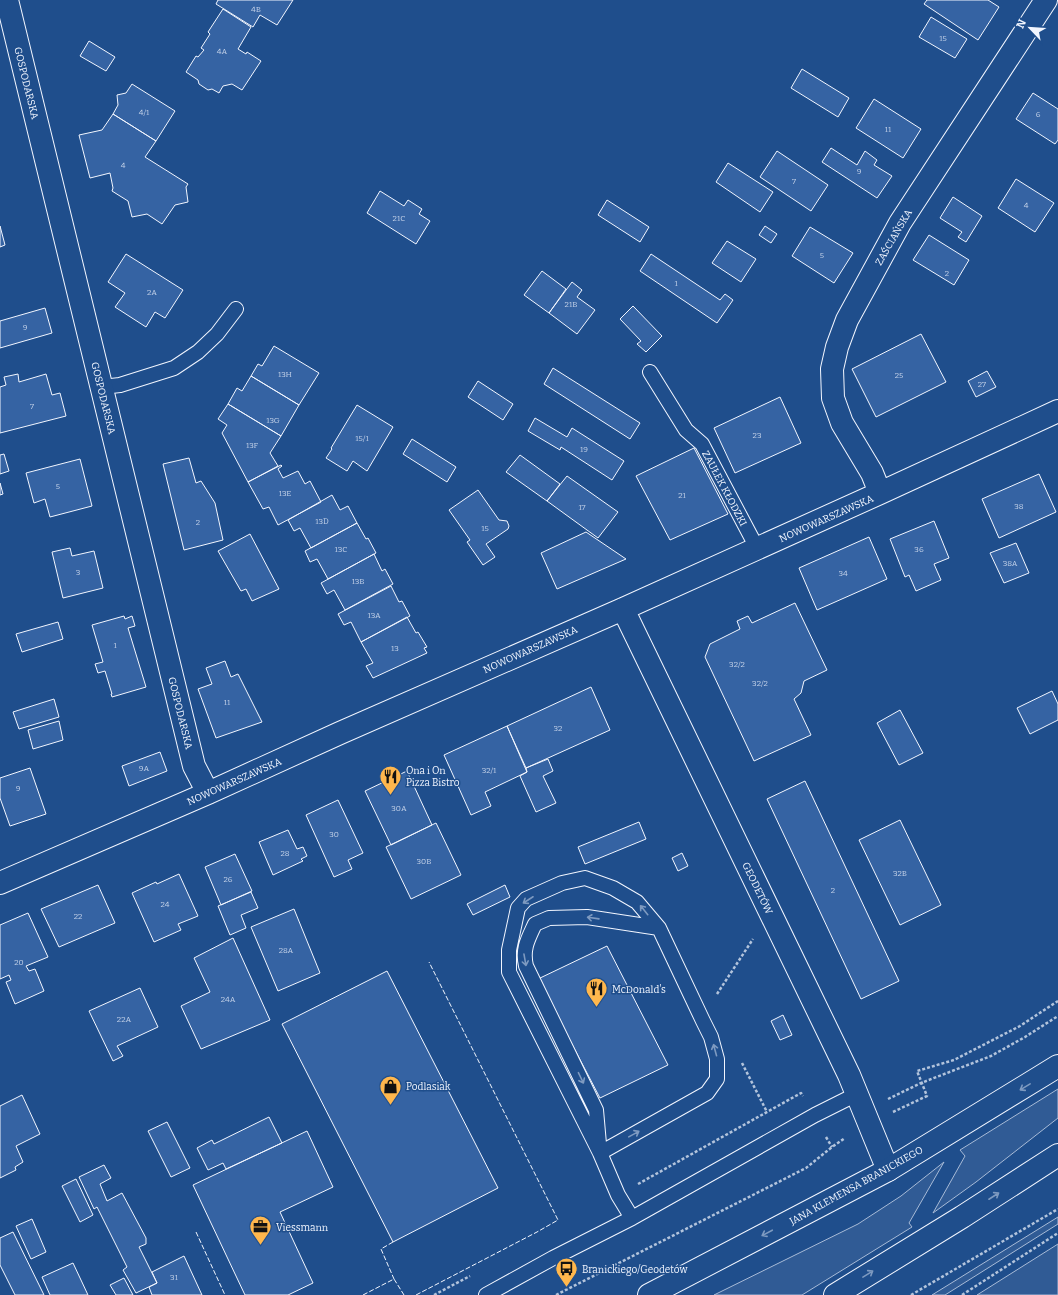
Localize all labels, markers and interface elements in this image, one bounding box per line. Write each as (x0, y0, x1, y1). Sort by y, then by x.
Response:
house number: 4B (251, 5, 261, 14)
north arrow (1010, 8, 1050, 48)
text: N (1014, 17, 1029, 31)
house number: 15 (939, 34, 947, 43)
street label: GOSPODARSKA (11, 46, 41, 122)
house number: 4A (217, 47, 227, 56)
house number: 4/1 (139, 108, 150, 117)
house number: 6 (1036, 110, 1041, 119)
house number: 11 (885, 125, 892, 134)
house number: 4 (121, 161, 126, 170)
house number: 9 (857, 167, 862, 176)
house number: 7 (792, 177, 796, 186)
house number: 4 (1024, 201, 1029, 210)
street label: ZAŚCIAŃSKA (871, 206, 915, 268)
house number: 21C (393, 214, 405, 223)
house number: 5 (820, 251, 824, 260)
house number: 2 (945, 269, 949, 278)
house number: 1 (674, 279, 678, 288)
house number: 2A (147, 288, 157, 297)
house number: 21B (565, 300, 577, 309)
house number: 9 (23, 323, 28, 332)
street label: GOSPODARSKA (88, 361, 118, 437)
house number: 13H (278, 370, 292, 379)
house number: 25 (895, 371, 903, 380)
house number: 27 (978, 380, 986, 389)
house number: 7 (30, 402, 34, 411)
house number: 13G (266, 416, 280, 425)
house number: 23 (753, 431, 762, 440)
house number: 15/1 (355, 434, 369, 443)
house number: 13F (246, 441, 259, 450)
house number: 19 (580, 445, 588, 454)
street label: ZAUŁEK KŁODZKI (699, 449, 749, 529)
house number: 5 (56, 482, 60, 491)
house number: 13E (279, 489, 291, 498)
house number: 21 (678, 491, 687, 500)
street label: NOWOWARSZAWSKA (777, 492, 876, 545)
house number: 38 (1014, 502, 1024, 511)
house number: 17 (578, 503, 586, 512)
house number: 13D (315, 517, 329, 526)
house number: 2 (196, 518, 200, 527)
house number: 15 (481, 524, 489, 533)
house number: 13C (335, 545, 347, 554)
house number: 36 (914, 545, 924, 554)
house number: 38A (1003, 559, 1018, 568)
house number: 3 (76, 568, 81, 577)
house number: 34 (838, 569, 848, 578)
house number: 13B (352, 577, 364, 586)
house number: 13A (367, 611, 381, 620)
street label: NOWOWARSZAWSKA (481, 623, 580, 676)
house number: 1 (113, 641, 117, 650)
house number: 13 (391, 644, 399, 653)
house number: 32/2 (729, 660, 745, 669)
street label: GOSPODARSKA (165, 676, 195, 752)
house number: 32/2 (752, 679, 768, 688)
house number: 11 (224, 698, 231, 707)
house number: 32 (554, 724, 562, 733)
street label: NOWOWARSZAWSKA (185, 755, 284, 808)
restaurant icon: Ona i On Pizza Bistro (378, 763, 404, 796)
house number: 9A (139, 764, 150, 773)
place label: Ona i On Pizza Bistro (406, 765, 460, 789)
house number: 32/1 (482, 766, 497, 775)
house number: 9 (16, 784, 21, 793)
house number: 30A (391, 804, 407, 813)
house number: 30 (329, 830, 339, 839)
house number: 28 (280, 849, 290, 858)
house number: 30B (417, 857, 431, 866)
street label: GEODETÓW (739, 860, 777, 917)
house number: 32B (893, 869, 907, 878)
house number: 26 (223, 875, 233, 884)
house number: 2 (831, 886, 835, 895)
one-way arrow (522, 896, 534, 904)
house number: 24 (160, 900, 170, 909)
one-way arrow (640, 905, 649, 915)
house number: 22 (74, 912, 82, 921)
one-way arrow (587, 914, 600, 922)
house number: 28A (279, 946, 294, 955)
one-way arrow (522, 954, 530, 967)
house number: 20 (14, 958, 24, 967)
restaurant icon: McDonald's (584, 976, 610, 1009)
place label: McDonald's (612, 984, 666, 996)
house number: 24A (221, 995, 236, 1004)
house number: 22A (117, 1015, 132, 1024)
one-way arrow (711, 1044, 718, 1057)
one-way arrow (578, 1071, 585, 1083)
shop icon: Podlasiak (377, 1073, 403, 1106)
place label: Podlasiak (406, 1081, 451, 1093)
one-way arrow (1019, 1083, 1031, 1091)
one-way arrow (628, 1129, 640, 1137)
street label: JANA KLEMENSA BRANICKIEGO (787, 1144, 925, 1228)
one-way arrow (988, 1191, 1000, 1199)
office icon: Viessmann (247, 1214, 273, 1247)
place label: Viessmann (276, 1222, 329, 1234)
one-way arrow (761, 1230, 773, 1238)
bus stop icon: Branickiego/Geodetów (554, 1256, 580, 1289)
place label: Branickiego/Geodetów (582, 1264, 688, 1276)
one-way arrow (862, 1270, 874, 1278)
house number: 31 (170, 1273, 179, 1282)

